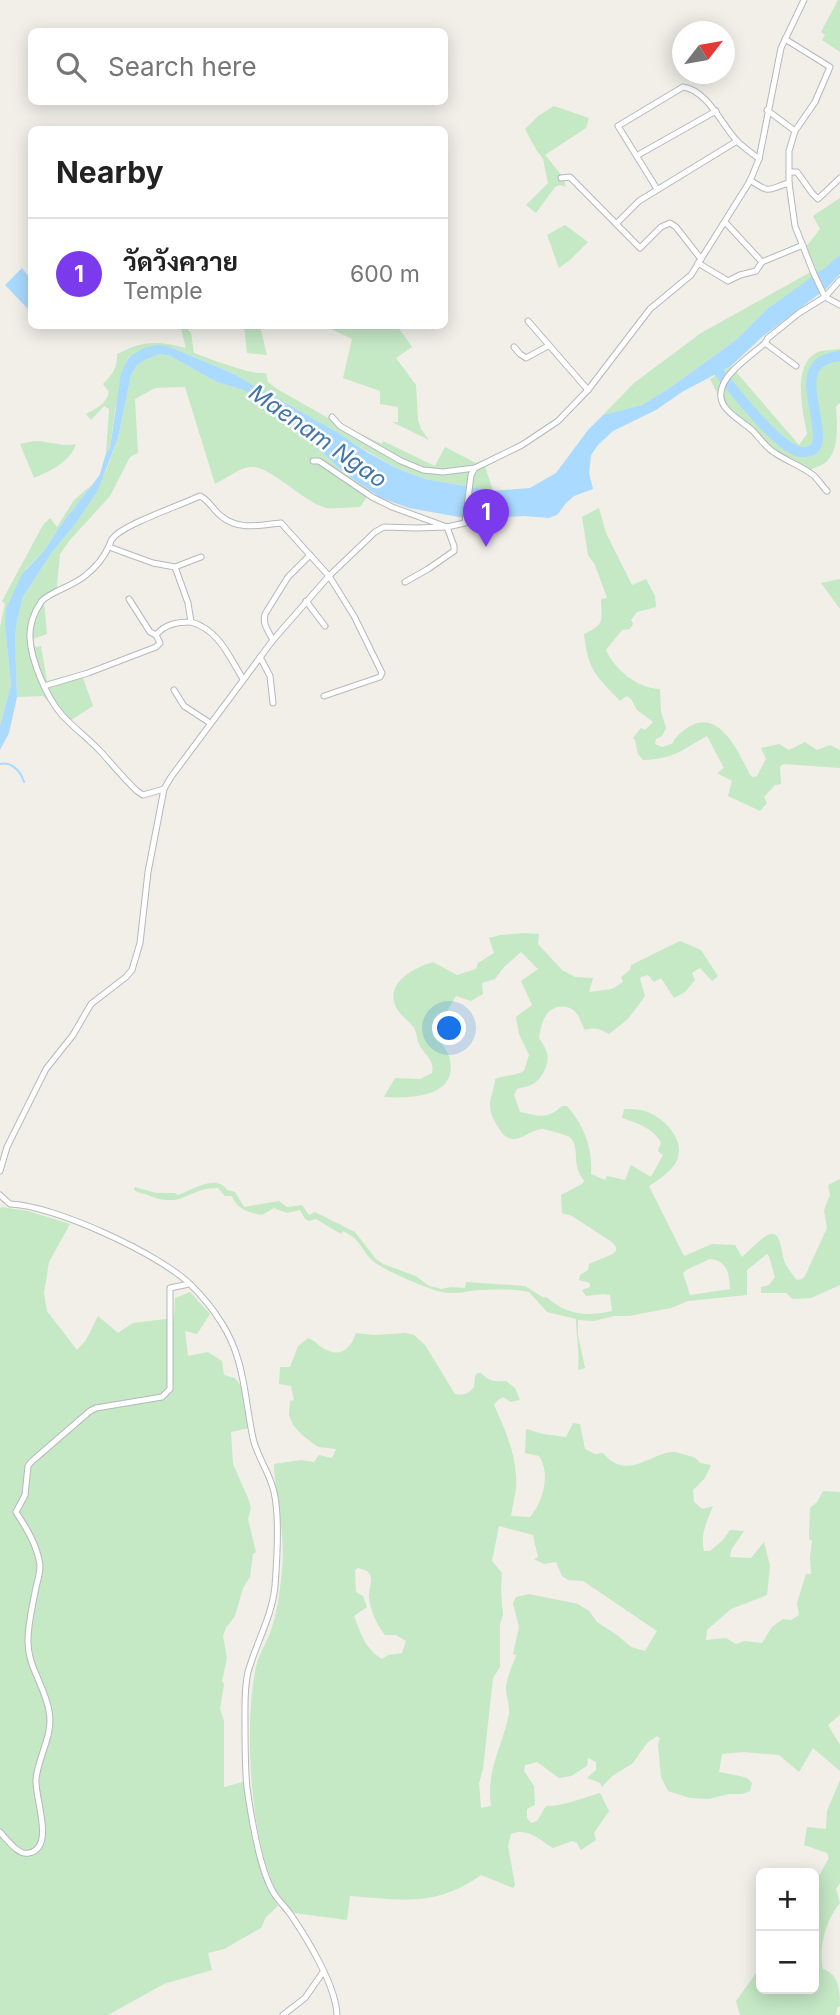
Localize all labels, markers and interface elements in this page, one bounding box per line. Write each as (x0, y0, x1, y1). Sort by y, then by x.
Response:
north arrow (672, 21, 735, 84)
search box (28, 28, 448, 105)
icon: search (52, 48, 90, 86)
text: Search here (108, 51, 257, 82)
text: Nearby (56, 154, 164, 190)
text: วัดวังควาย (123, 246, 238, 277)
text: 1 (74, 260, 84, 288)
text: 600 m (350, 260, 420, 288)
text: Temple (123, 277, 203, 305)
water label: Maenam Ngao (244, 378, 392, 494)
pin: 1 (463, 489, 509, 547)
your location (432, 1011, 466, 1045)
map controls (756, 1868, 819, 1994)
button: + (756, 1868, 819, 1931)
button: − (756, 1931, 819, 1994)

